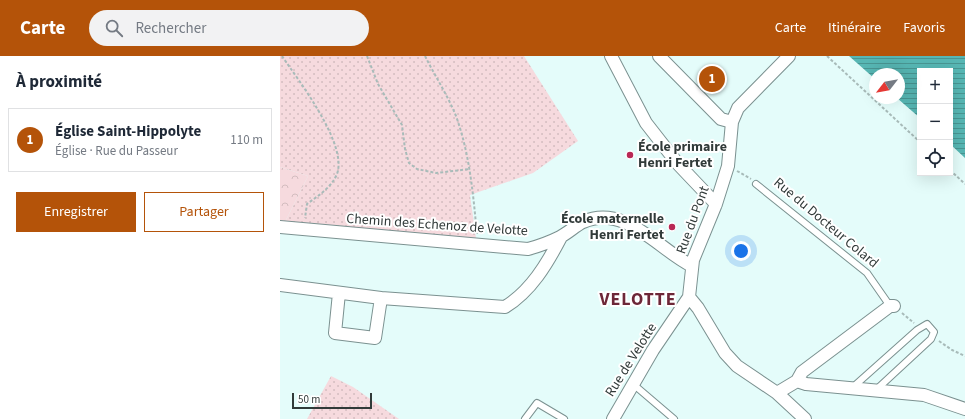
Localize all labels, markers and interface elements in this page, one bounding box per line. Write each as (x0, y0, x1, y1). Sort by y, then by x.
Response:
search box (89, 10, 369, 46)
text: Carte (20, 15, 65, 42)
icon: search (103, 17, 125, 39)
text: Rechercher (135, 18, 206, 39)
text: Carte (775, 18, 806, 38)
text: Itinéraire (828, 18, 881, 38)
text: Favoris (903, 18, 945, 38)
pin: 1 (699, 64, 725, 94)
north arrow (869, 68, 905, 104)
map controls (917, 68, 953, 176)
button: + (917, 68, 953, 104)
text: À proximité (16, 70, 102, 94)
button: − (917, 104, 953, 140)
text: Église Saint-Hippolyte (55, 121, 201, 142)
text: 1 (27, 131, 33, 149)
text: 110 m (230, 131, 263, 149)
place label: École primaire Henri Fertet (638, 137, 727, 173)
button: locate (917, 140, 953, 176)
text: Église · Rue du Passeur (55, 142, 178, 160)
marker: École primaire Henri Fertet (625, 150, 635, 160)
street label: Rue du Docteur Colard (769, 173, 883, 273)
street label: Rue du Pont (671, 183, 715, 257)
button: Enregistrer (16, 192, 136, 232)
button: Partager (144, 192, 264, 232)
street label: Chemin des Echenoz de Velotte (346, 209, 528, 241)
place label: École maternelle Henri Fertet (561, 209, 665, 245)
marker: École maternelle Henri Fertet (667, 222, 677, 232)
your location (731, 241, 751, 261)
district label: VELOTTE (598, 287, 677, 312)
street label: Rue de Velotte (600, 319, 662, 401)
scale bar (292, 391, 372, 410)
text: 50 m (298, 392, 320, 407)

